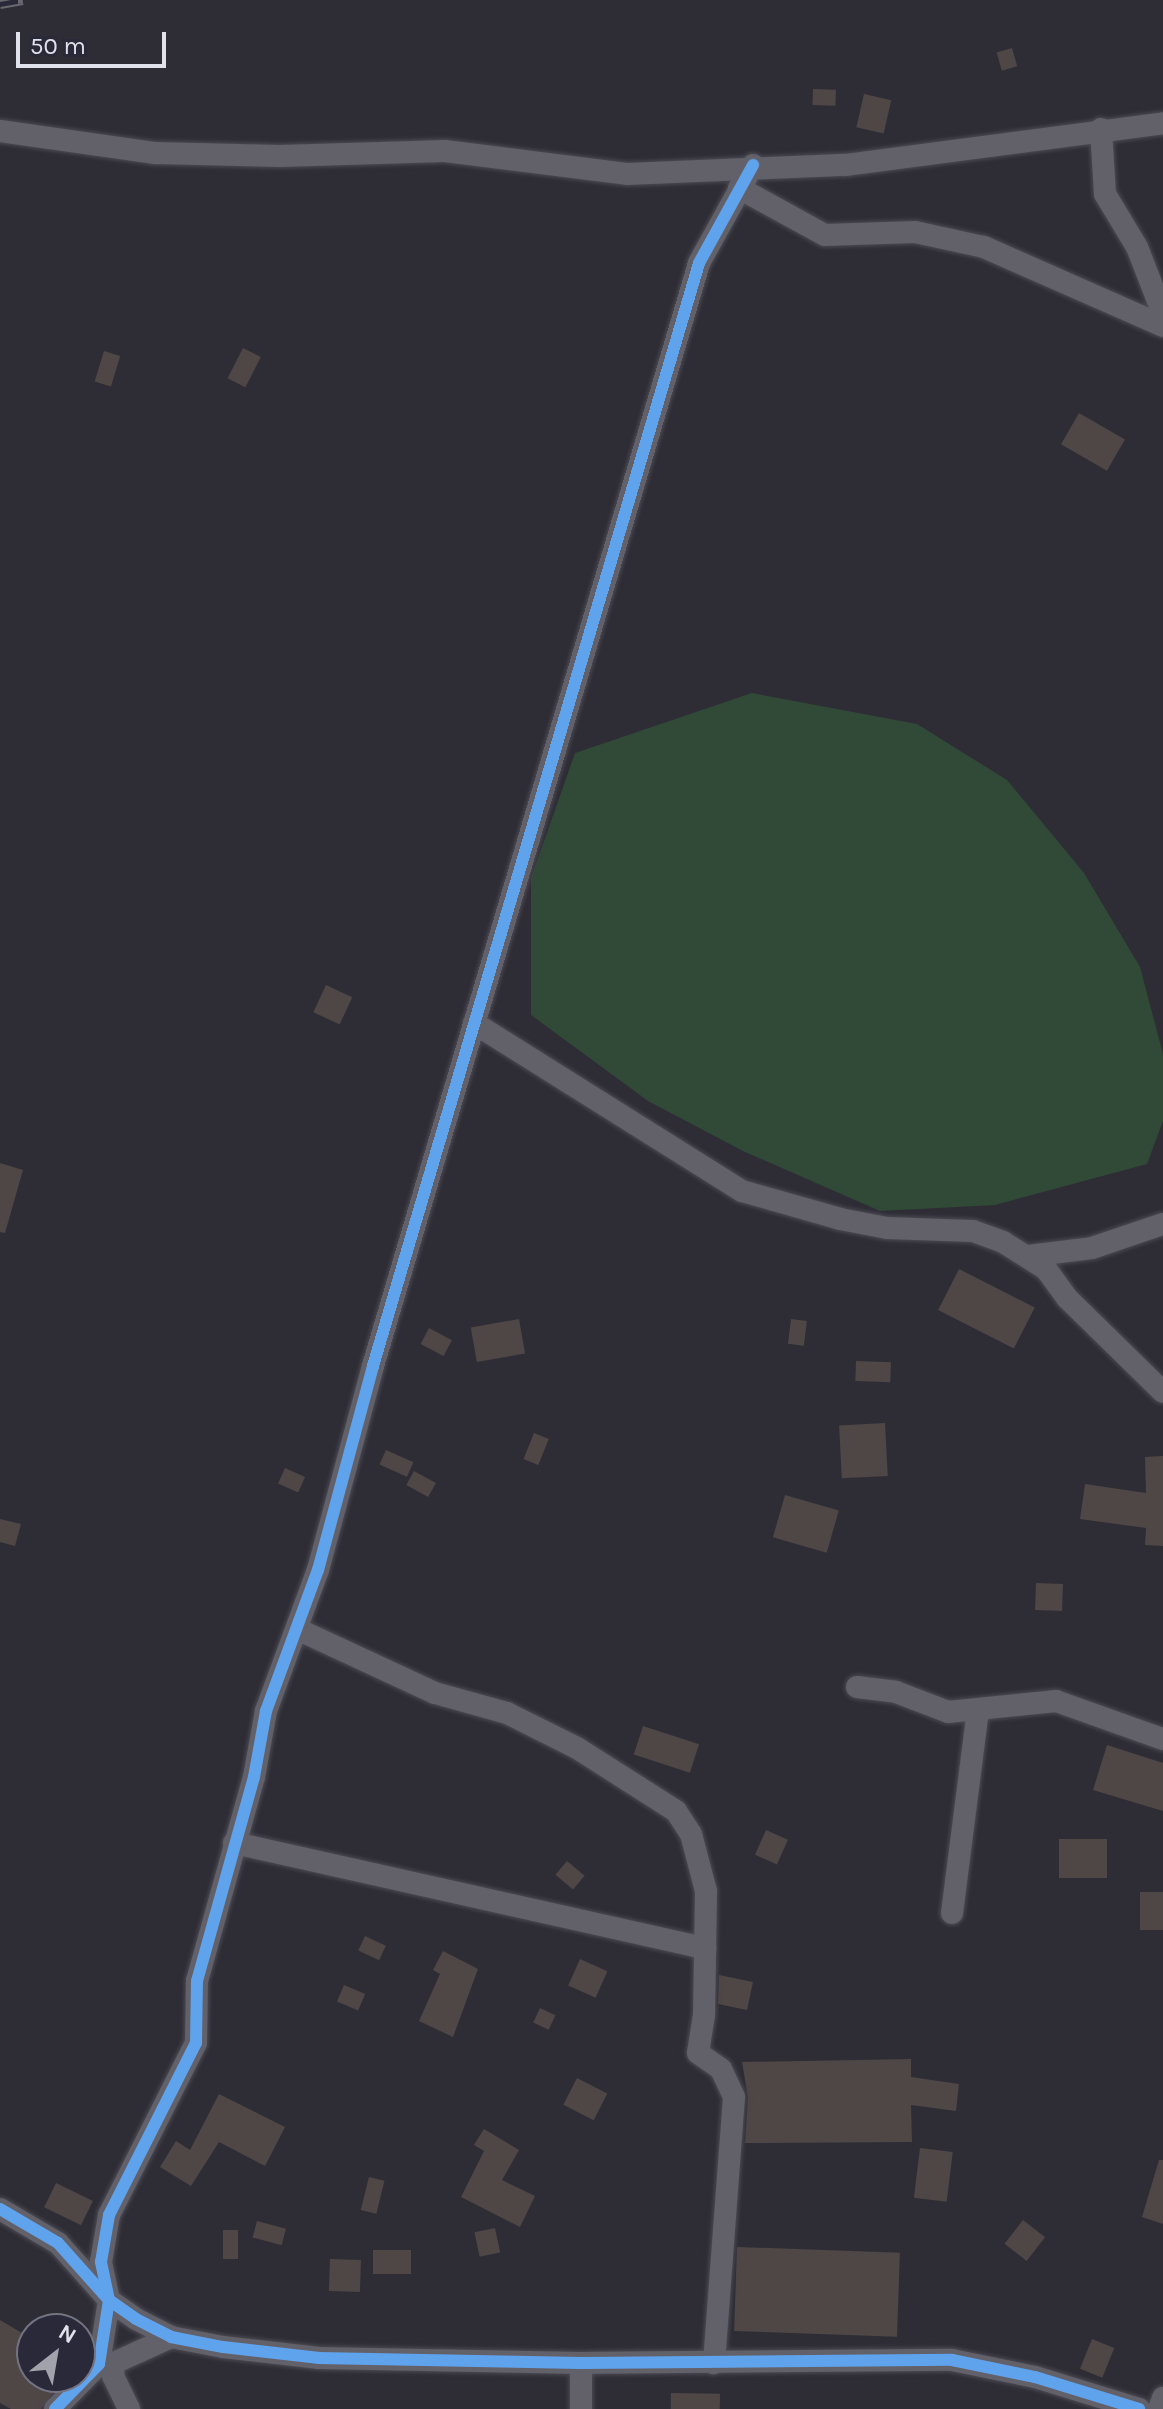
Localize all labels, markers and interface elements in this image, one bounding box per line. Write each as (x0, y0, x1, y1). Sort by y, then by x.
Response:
scale bar (20, 16, 170, 66)
text: 50 m (30, 32, 86, 60)
north arrow (16, 2313, 96, 2393)
text: N (54, 2319, 81, 2349)

